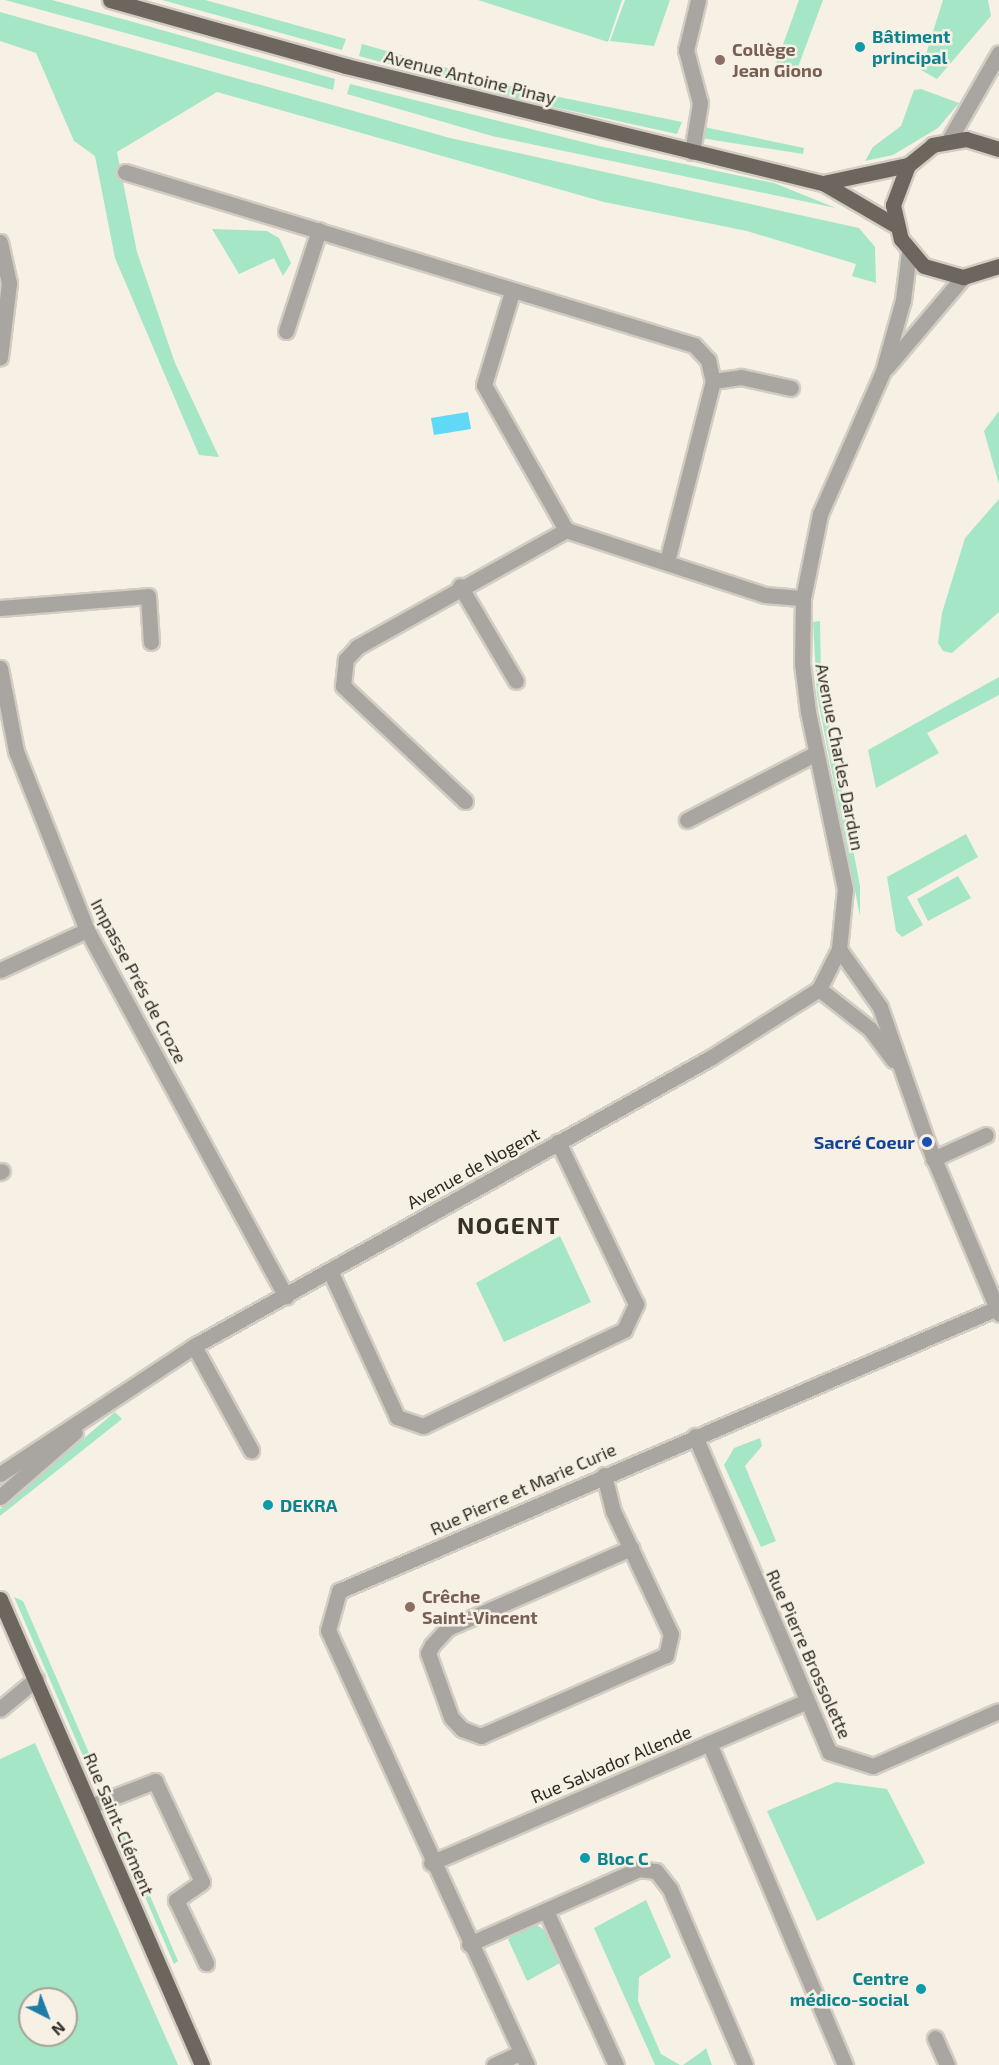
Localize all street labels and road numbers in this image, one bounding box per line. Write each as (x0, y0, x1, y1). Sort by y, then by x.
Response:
street label: Avenue Antoine Pinay (382, 45, 558, 109)
street label: Avenue Charles Dardun (811, 662, 869, 852)
street label: Impasse Prés de Croze (86, 895, 192, 1067)
street label: Avenue de Nogent (403, 1123, 543, 1213)
street label: Rue Pierre et Marie Curie (427, 1438, 619, 1540)
street label: Rue Pierre Brossolette (762, 1566, 856, 1742)
street label: Rue Salvador Allende (527, 1720, 695, 1808)
street label: Rue Saint-Clément (79, 1749, 159, 1899)

